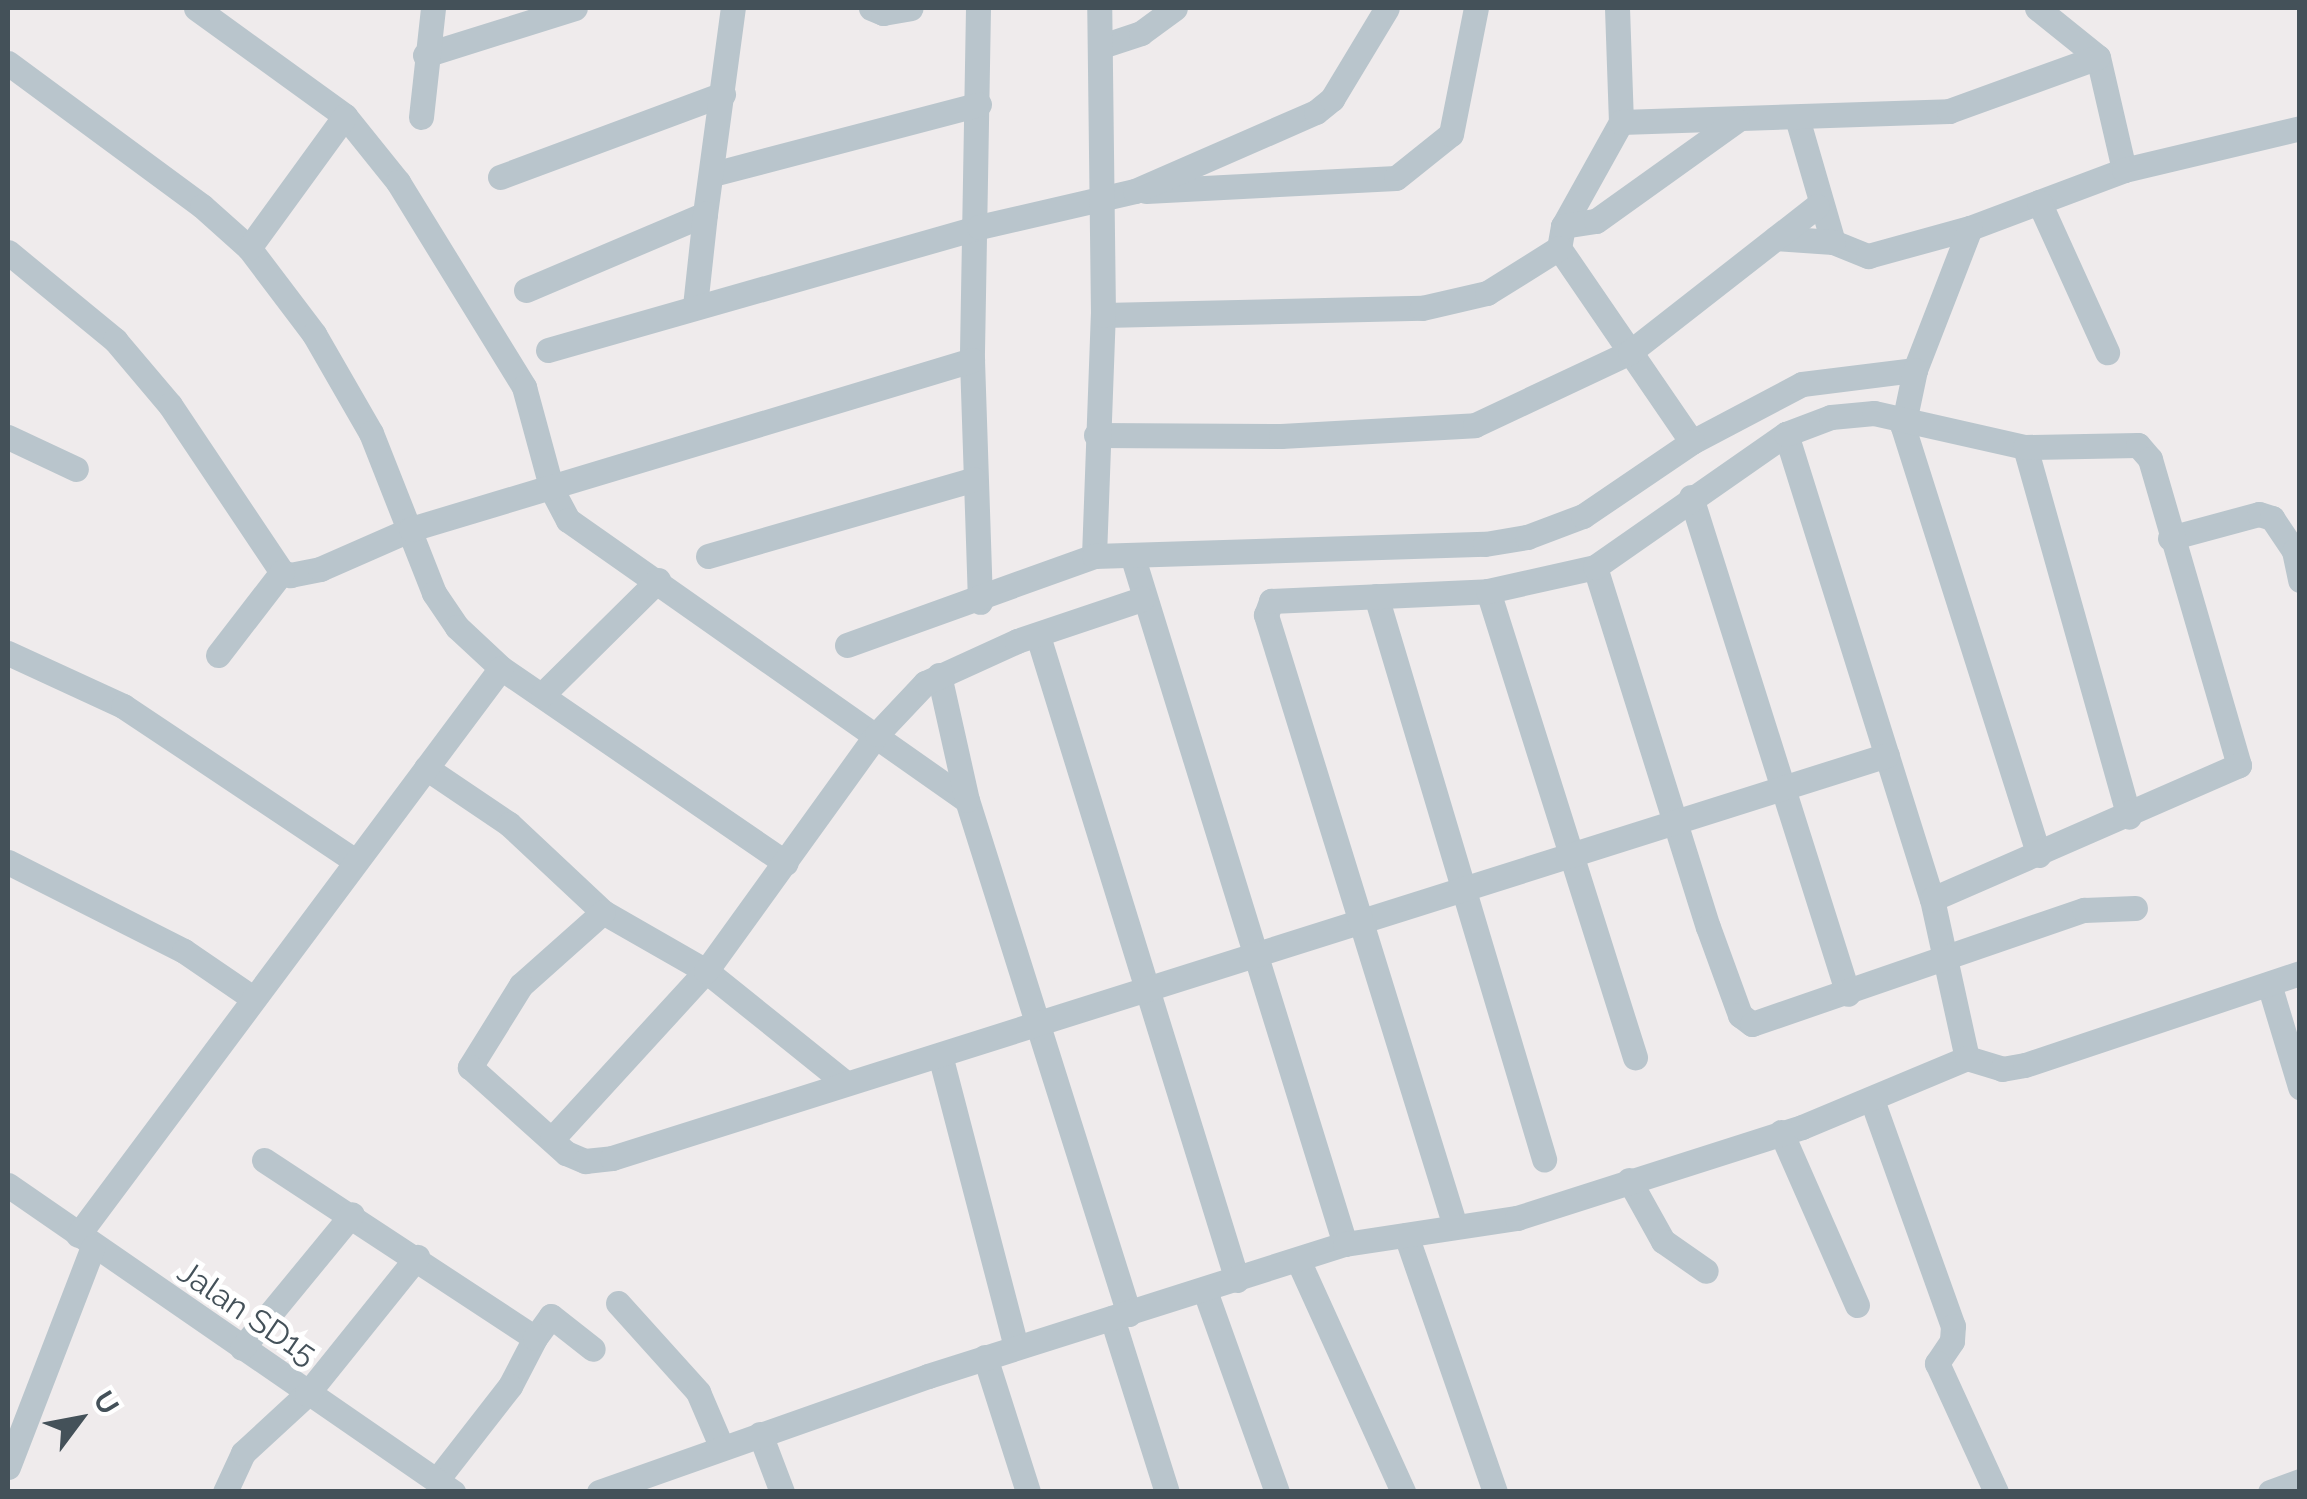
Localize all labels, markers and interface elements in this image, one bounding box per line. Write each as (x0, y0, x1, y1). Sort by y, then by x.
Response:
street label: Jalan SD15 (170, 1253, 324, 1373)
north arrow (30, 1369, 130, 1469)
text: U (86, 1385, 125, 1420)

